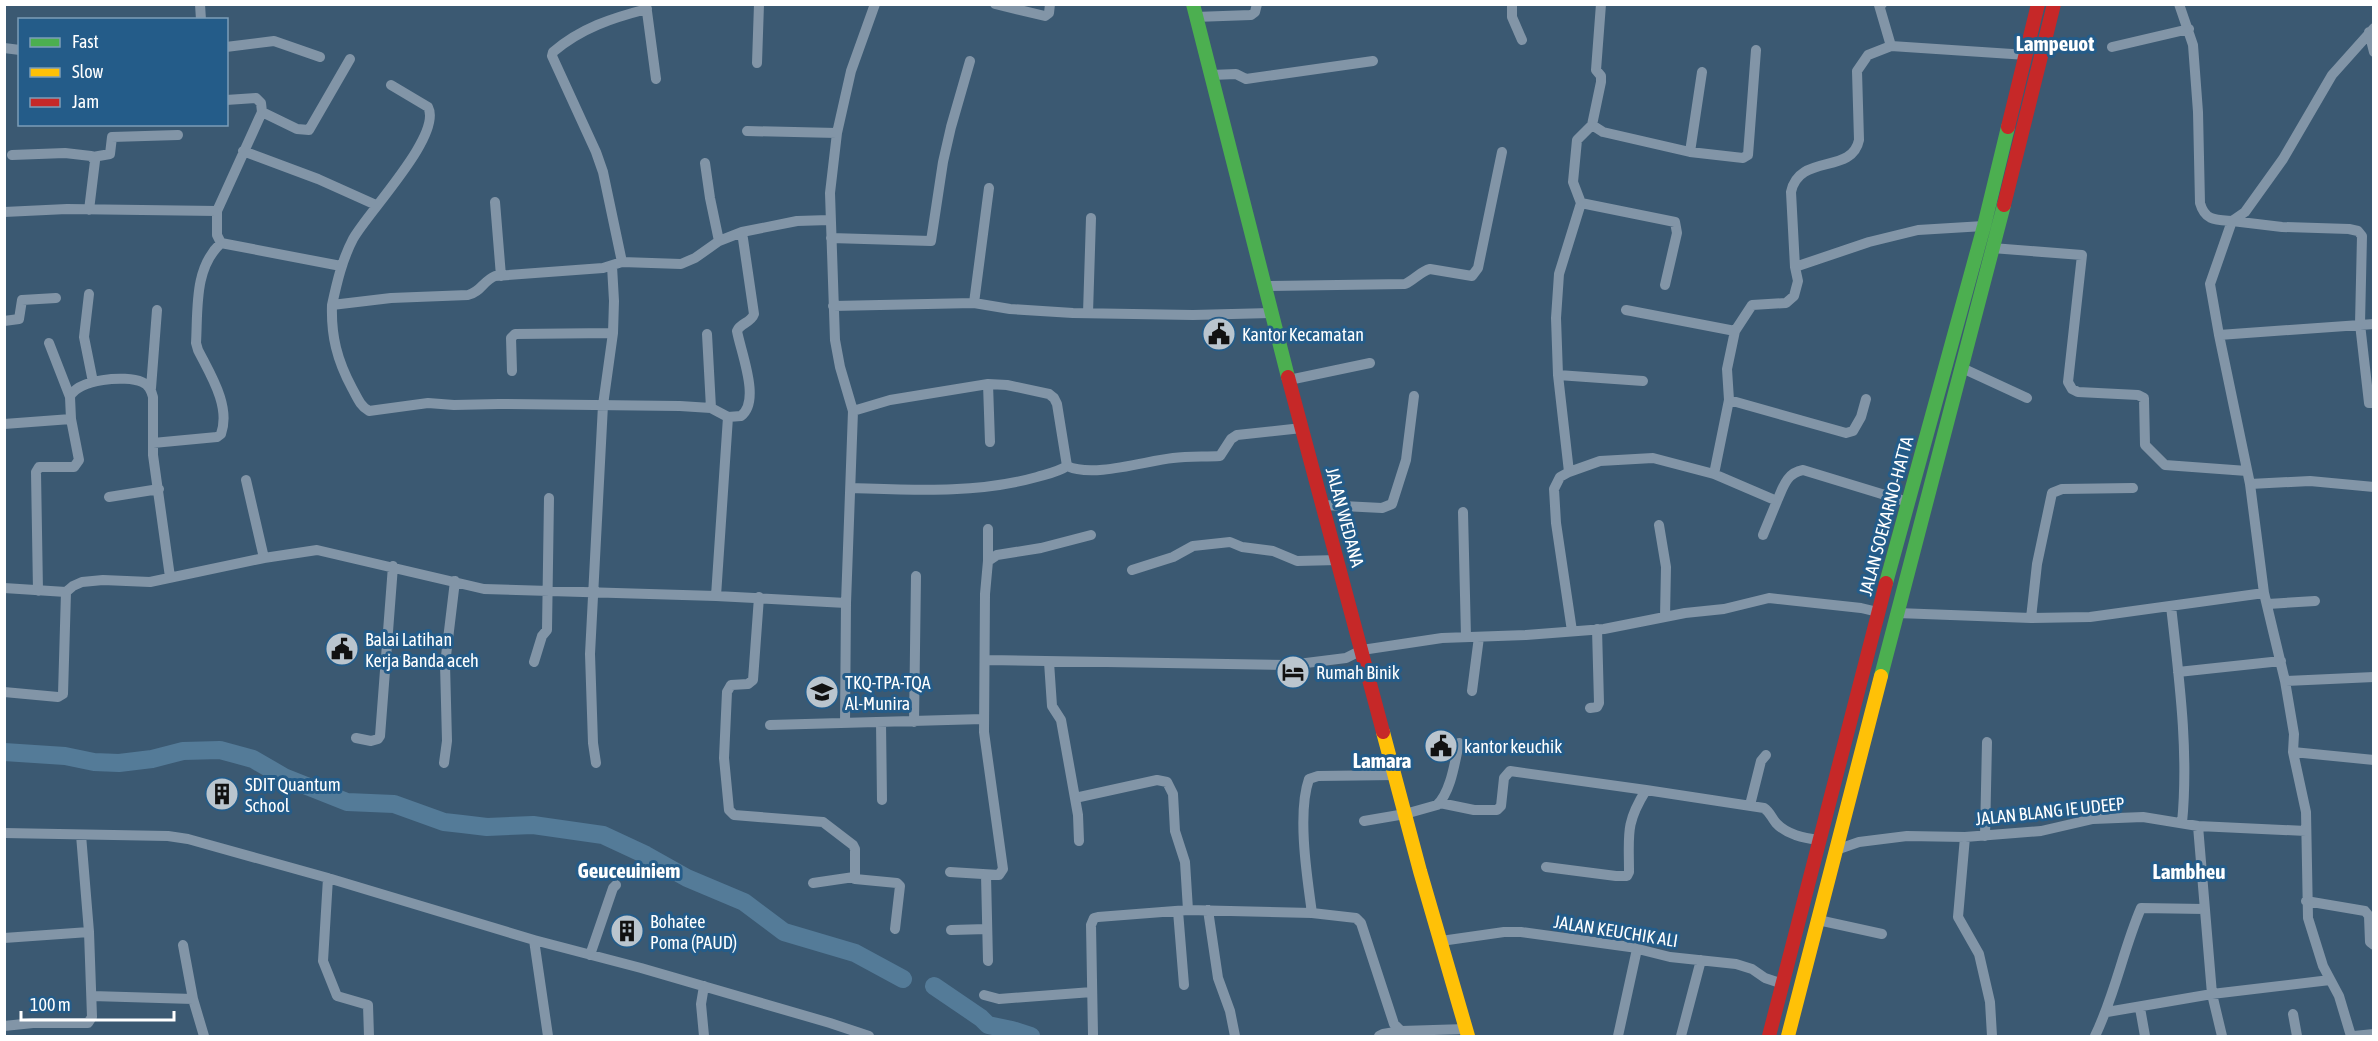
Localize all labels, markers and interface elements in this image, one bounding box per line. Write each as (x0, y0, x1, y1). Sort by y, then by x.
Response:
legend (18, 18, 228, 126)
text: Fast (72, 31, 99, 52)
district label: Lampeuot (2016, 31, 2094, 55)
text: Slow (72, 61, 103, 82)
text: Jam (72, 91, 99, 112)
public building icon: Kantor Kecamatan (1201, 316, 1237, 352)
place label: Kantor Kecamatan (1242, 324, 1364, 345)
street label: JALAN SOEKARNO-HATTA (1855, 434, 1917, 598)
street label: JALAN WEDANA (1322, 465, 1368, 569)
place label: Balai Latihan Kerja Banda aceh (365, 629, 479, 671)
public building icon: Balai Latihan Kerja Banda aceh (324, 631, 360, 667)
hotel icon: Rumah Binik (1275, 654, 1311, 690)
place label: Rumah Binik (1316, 662, 1400, 683)
place label: TKQ-TPA-TQA Al-Munira (845, 672, 931, 714)
school or university icon: TKQ-TPA-TQA Al-Munira (804, 674, 840, 710)
public building icon: kantor keuchik (1423, 728, 1459, 764)
place label: kantor keuchik (1464, 736, 1562, 757)
district label: Lamara (1353, 748, 1411, 772)
place label: SDIT Quantum School (245, 774, 341, 816)
building icon: SDIT Quantum School (204, 776, 240, 812)
street label: JALAN BLANG IE UDEEP (1974, 793, 2126, 829)
district label: Geuceuiniem (578, 858, 680, 882)
district label: Lambheu (2153, 859, 2225, 883)
place label: Bohatee Poma (PAUD) (650, 911, 737, 953)
street label: JALAN KEUCHIK ALI (1552, 911, 1680, 951)
building icon: Bohatee Poma (PAUD) (609, 913, 645, 949)
scale bar (21, 984, 174, 1022)
text: 100 m (30, 994, 71, 1015)

